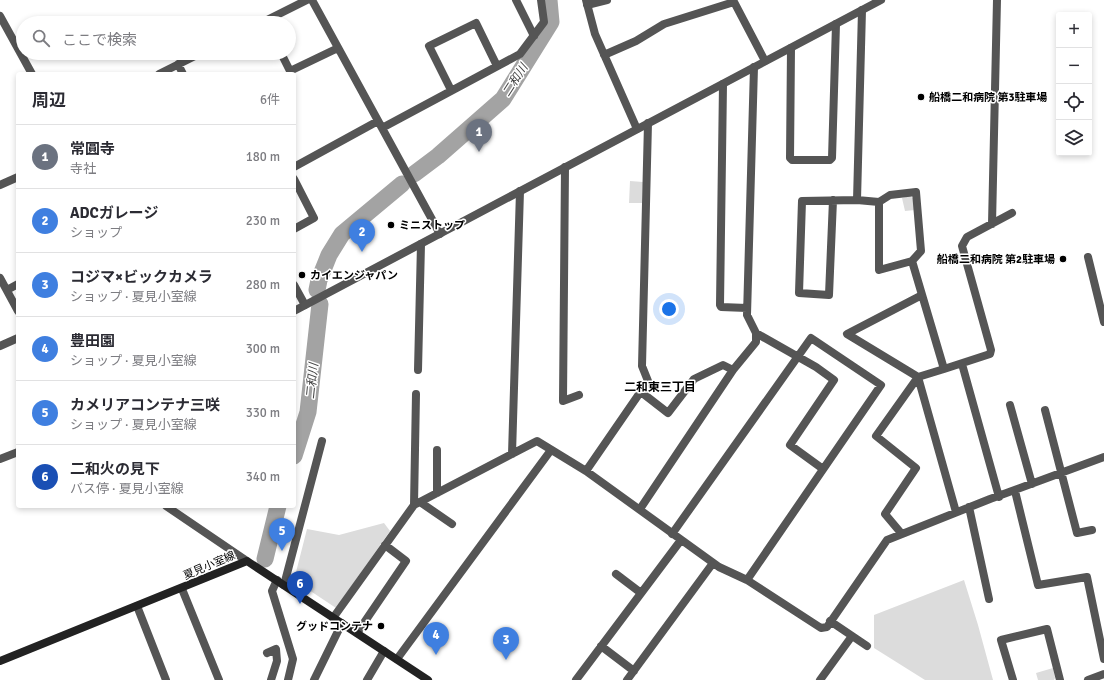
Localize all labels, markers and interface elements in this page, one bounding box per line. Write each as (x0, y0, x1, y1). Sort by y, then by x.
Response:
map controls (1056, 12, 1092, 156)
button: + (1056, 12, 1092, 48)
search box (16, 16, 296, 60)
icon: search (30, 27, 52, 49)
text: ここで検索 (62, 31, 137, 49)
button: − (1056, 48, 1092, 84)
water label: 二和川 (499, 59, 533, 99)
button: locate (1056, 84, 1092, 120)
text: 周辺 (32, 90, 66, 111)
place label: 船橋二和病院 第3駐車場 (929, 91, 1047, 104)
text: 6件 (260, 92, 280, 108)
marker: 船橋二和病院 第3駐車場 (916, 92, 926, 102)
pin: 1 (466, 119, 492, 152)
button: layers (1056, 120, 1092, 156)
text: 常圓寺 (70, 140, 115, 158)
text: 1 (41, 149, 49, 165)
text: 180 m (246, 149, 280, 165)
text: 寺社 (70, 161, 96, 177)
text: ADCガレージ (70, 204, 158, 222)
text: 2 (41, 213, 49, 229)
text: 230 m (246, 213, 280, 229)
pin: 2 (349, 219, 375, 252)
place label: ミニストップ (399, 219, 465, 232)
marker: ミニストップ (386, 220, 396, 230)
text: ショップ (70, 225, 122, 241)
place label: 船橋二和病院 第2駐車場 (937, 253, 1055, 266)
marker: 船橋二和病院 第2駐車場 (1058, 254, 1068, 264)
text: コジマ×ビックカメラ (70, 268, 213, 286)
place label: カイエンジャパン (310, 269, 398, 282)
marker: カイエンジャパン (297, 270, 307, 280)
text: 3 (41, 277, 49, 293)
text: 280 m (246, 277, 280, 293)
text: ショップ · 夏見小室線 (70, 289, 197, 305)
your location (659, 299, 679, 319)
text: 豊田園 (70, 332, 115, 350)
text: 4 (41, 341, 49, 357)
text: 300 m (246, 341, 280, 357)
text: ショップ · 夏見小室線 (70, 353, 197, 369)
water label: 二和川 (303, 360, 322, 400)
district label: 二和東三丁目 (624, 380, 696, 395)
text: カメリアコンテナ三咲 (70, 396, 220, 414)
text: 5 (41, 405, 49, 421)
text: 330 m (246, 405, 280, 421)
text: ショップ · 夏見小室線 (70, 417, 197, 433)
text: 二和火の見下 (70, 460, 160, 478)
text: 6 (41, 469, 49, 485)
text: 340 m (246, 469, 280, 485)
text: バス停 · 夏見小室線 (70, 481, 184, 497)
pin: 5 (269, 518, 295, 551)
street label: 夏見小室線 (181, 549, 237, 582)
pin: 6 (287, 571, 313, 604)
place label: グッドコンテナ (296, 620, 373, 633)
marker: グッドコンテナ (376, 621, 386, 631)
pin: 4 (423, 622, 449, 655)
pin: 3 (493, 627, 519, 660)

